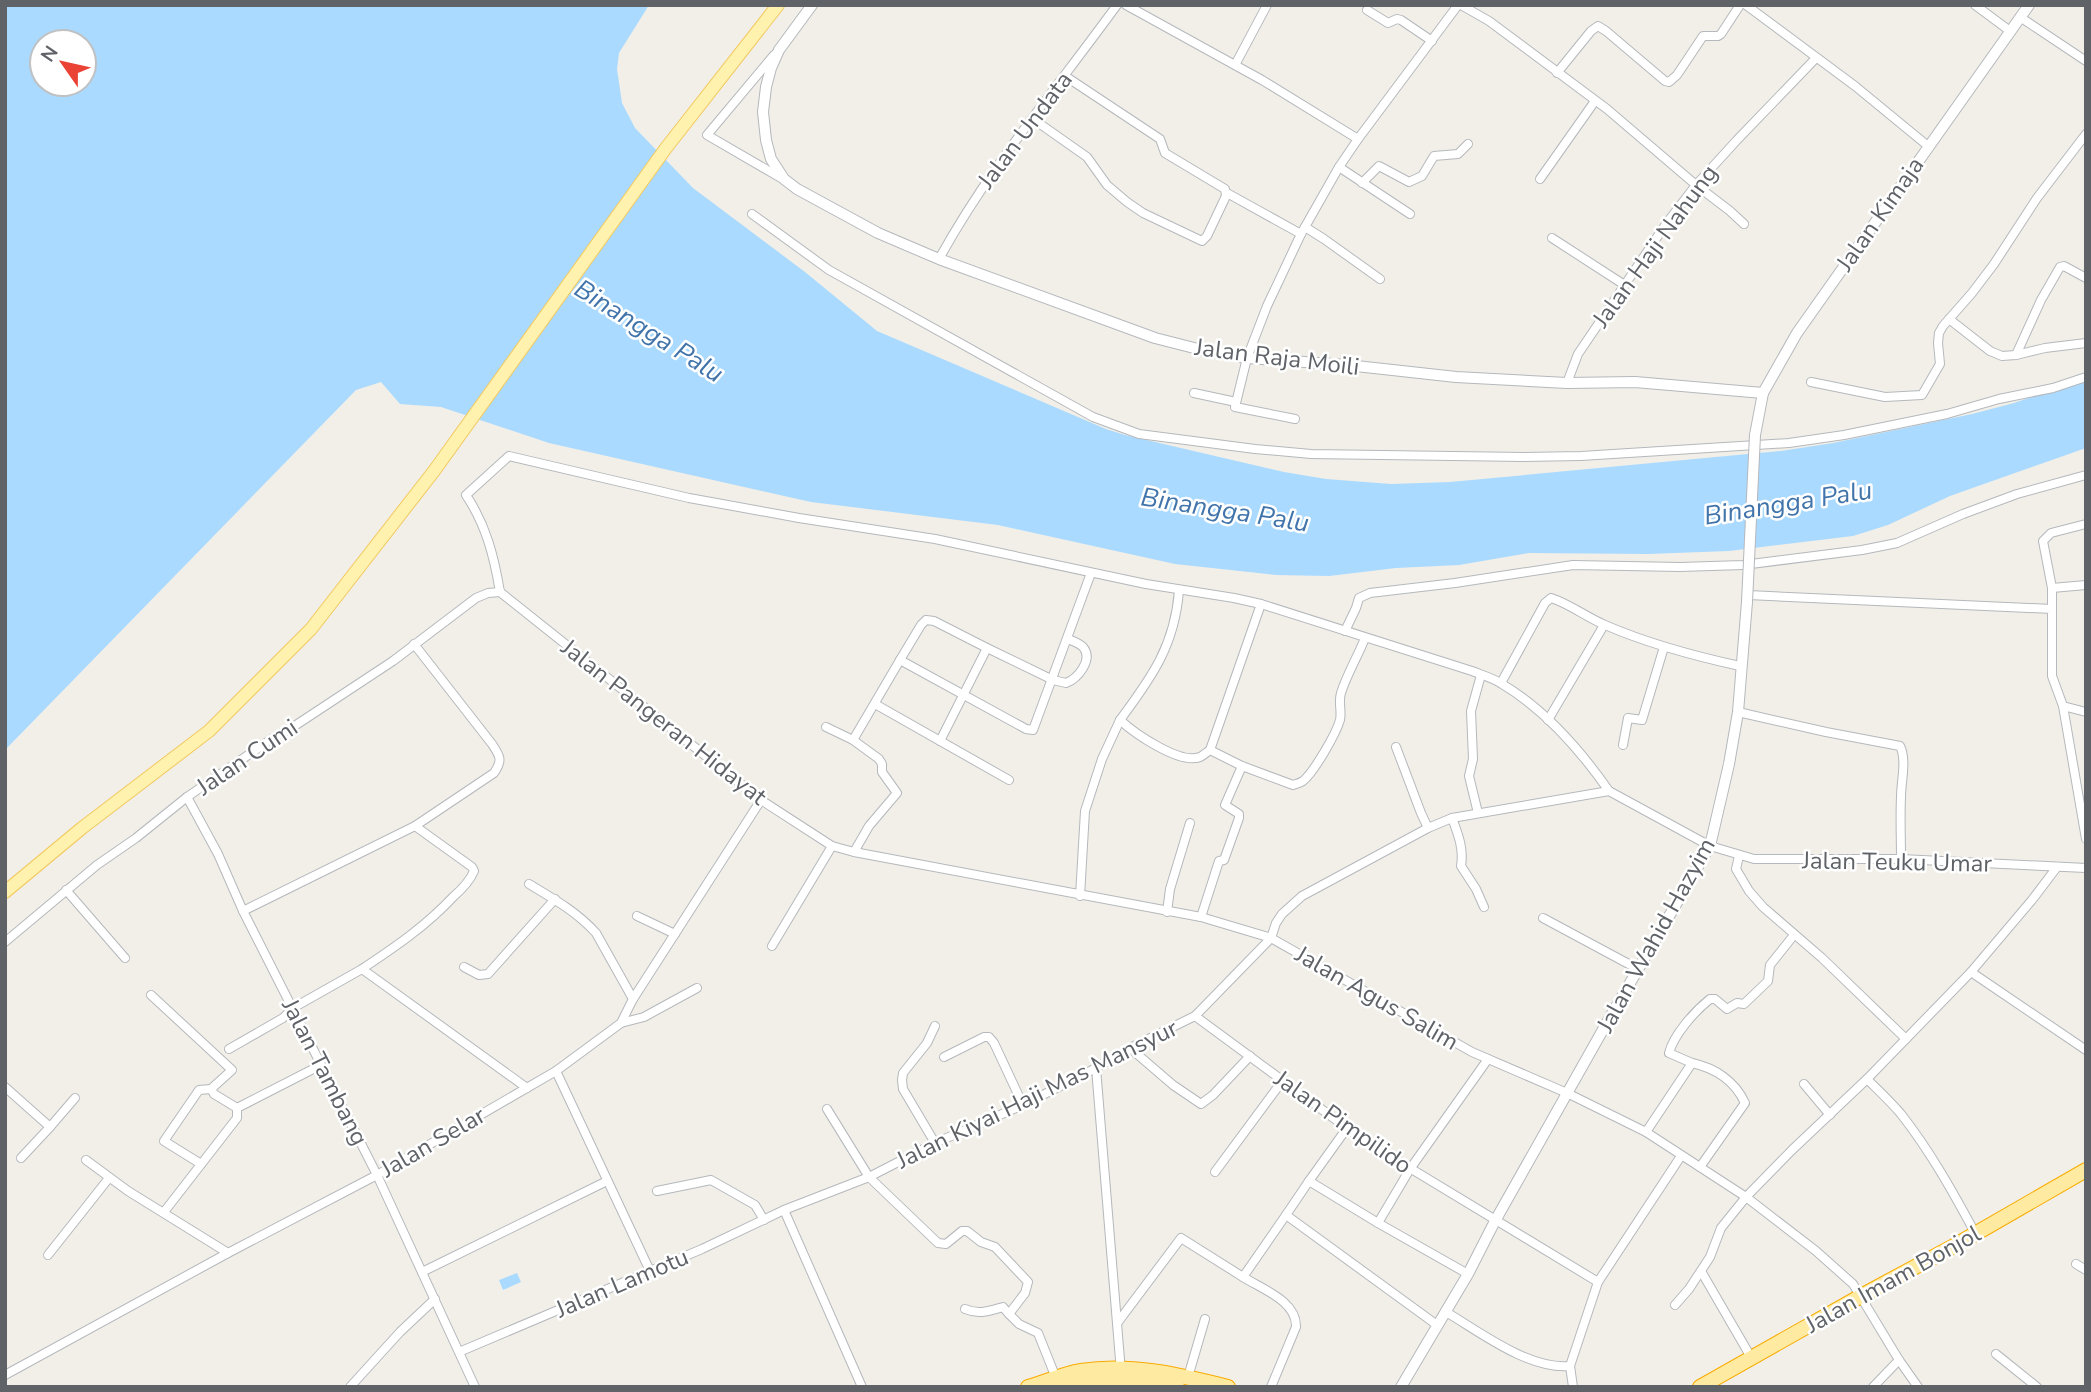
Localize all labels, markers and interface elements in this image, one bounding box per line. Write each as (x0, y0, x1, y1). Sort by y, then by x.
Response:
north arrow (28, 28, 98, 98)
text: N (35, 41, 64, 67)
street label: Jalan Undata (970, 65, 1080, 196)
street label: Jalan Kimaja (1828, 151, 1931, 278)
street label: Jalan Haji Nahung (1585, 158, 1725, 335)
water label: Binangga Palu (568, 271, 730, 391)
street label: Jalan Raja Moili (1192, 331, 1361, 383)
water label: Binangga Palu (1701, 472, 1875, 534)
water label: Binangga Palu (1138, 479, 1312, 541)
street label: Jalan Pangeran Hidayat (554, 631, 774, 813)
street label: Jalan Cumi (189, 711, 304, 803)
street label: Jalan Wahid Hazyim (1589, 832, 1723, 1039)
street label: Jalan Teuku Umar (1801, 844, 1993, 880)
street label: Jalan Agus Salim (1289, 938, 1464, 1058)
street label: Jalan Tambang (274, 992, 376, 1151)
street label: Jalan Kiyai Haji Mas Mansyur (890, 1012, 1183, 1177)
street label: Jalan Pimpilido (1267, 1062, 1418, 1181)
street label: Jalan Selar (374, 1099, 492, 1185)
street label: Jalan Imam Bonjol (1799, 1218, 1986, 1341)
street label: Jalan Lamotu (550, 1241, 693, 1326)

